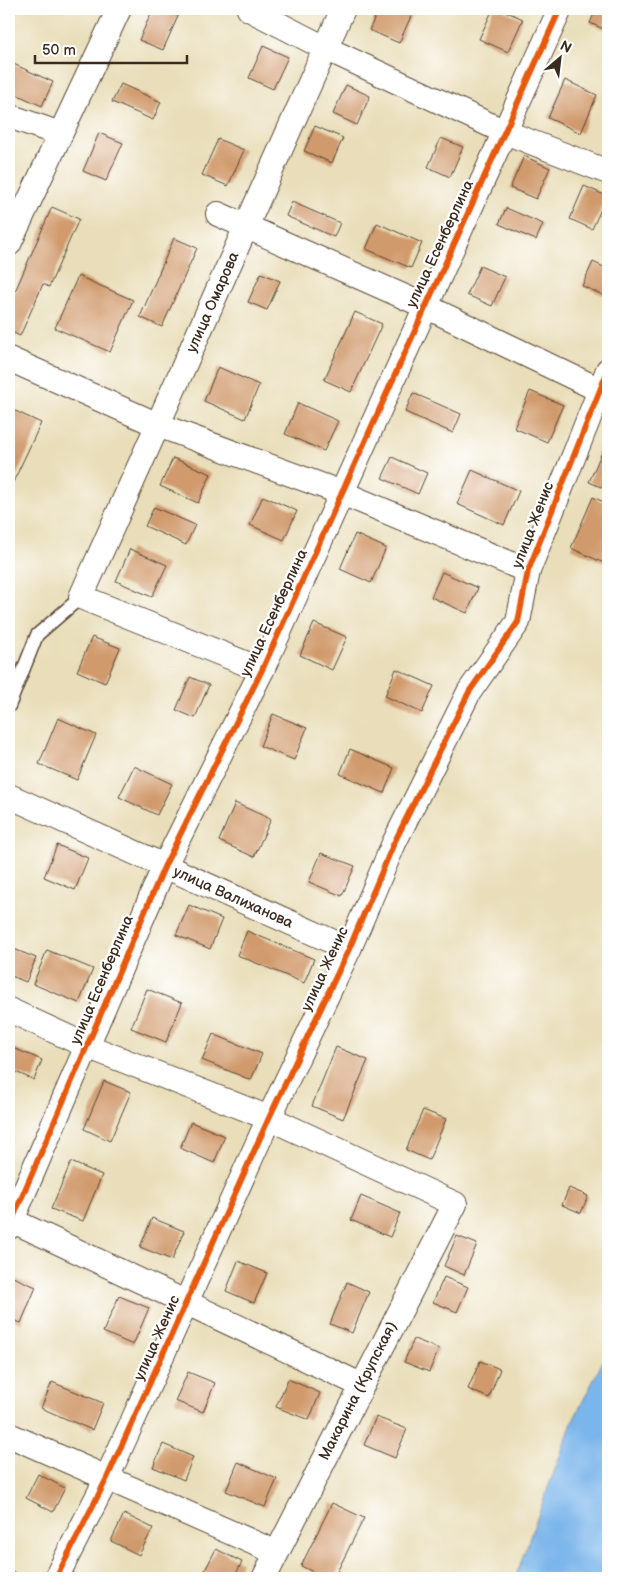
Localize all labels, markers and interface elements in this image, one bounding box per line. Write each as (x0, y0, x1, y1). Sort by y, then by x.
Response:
scale bar (35, 32, 188, 64)
north arrow (534, 32, 584, 82)
text: N (557, 37, 575, 57)
text: 50 m (42, 41, 76, 60)
street label: улица Есенберлина (402, 177, 478, 311)
street label: улица Омарова (182, 249, 243, 355)
street label: улица Женис (508, 478, 558, 571)
street label: улица Есенберлина (236, 546, 312, 680)
street label: улица Валиханова (170, 862, 296, 932)
street label: улица Есенберлина (66, 912, 138, 1048)
street label: улица Женис (297, 923, 353, 1014)
street label: улица Женис (130, 1292, 184, 1384)
street label: Макарина (Крупская) (315, 1318, 401, 1464)

